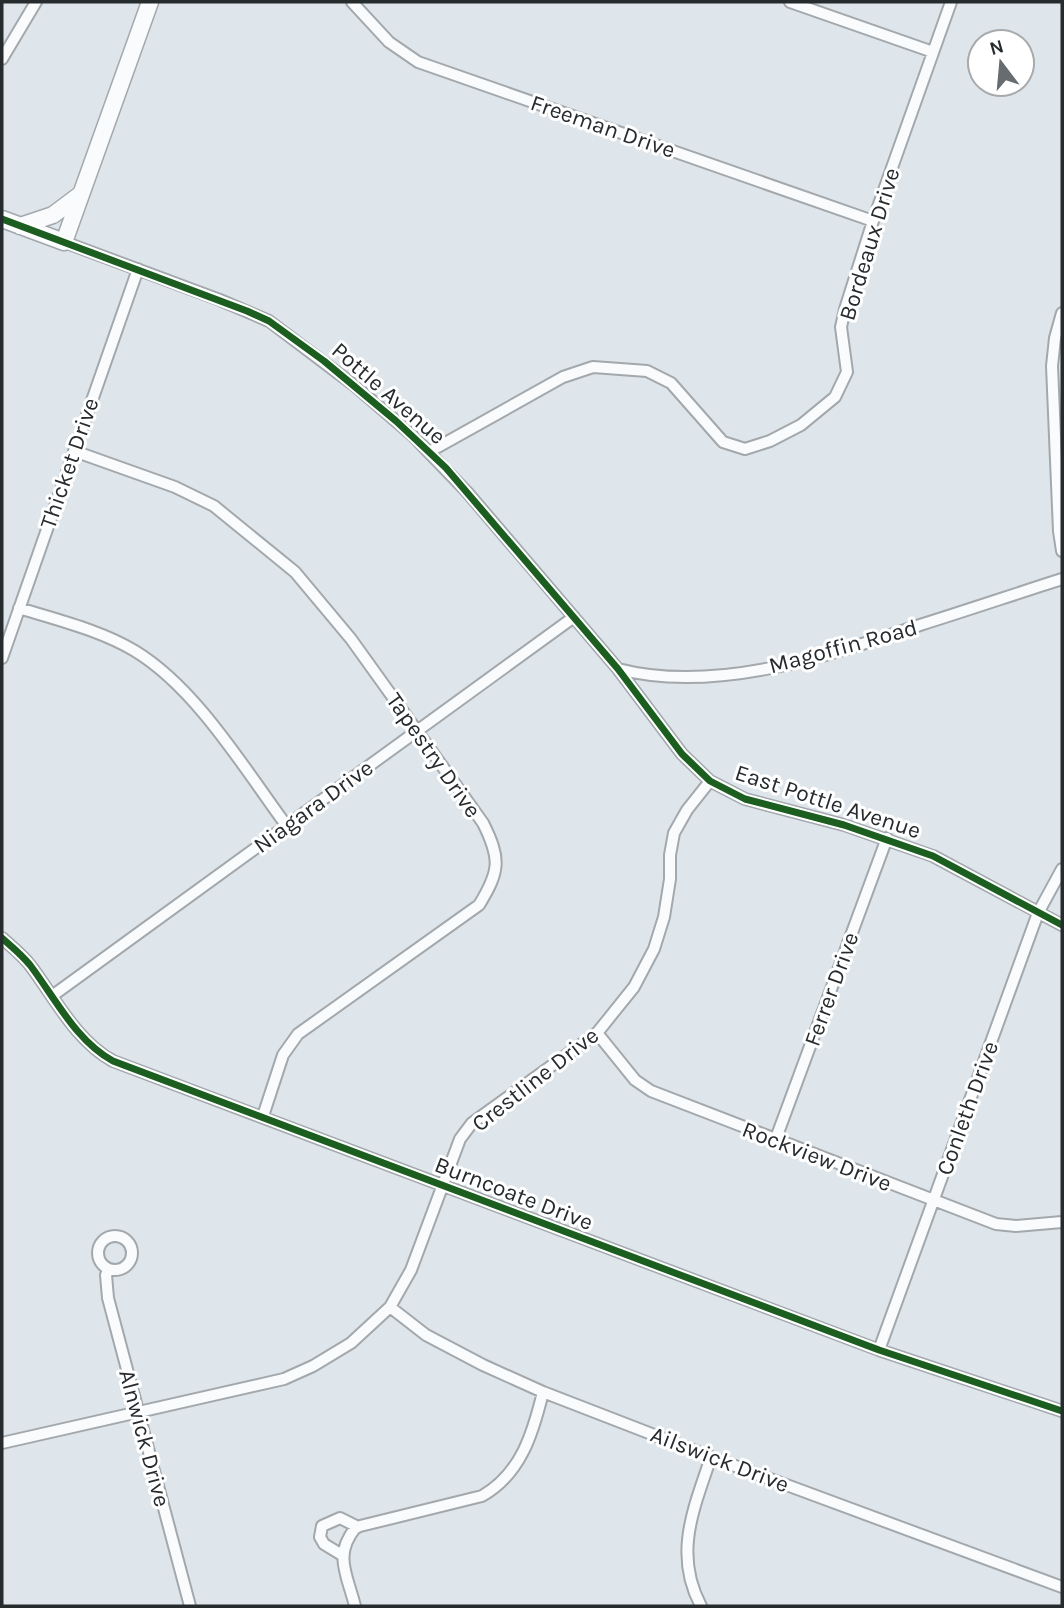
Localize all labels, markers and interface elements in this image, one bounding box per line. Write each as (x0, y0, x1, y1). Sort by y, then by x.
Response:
north arrow (966, 28, 1036, 98)
text: N (987, 35, 1006, 60)
street label: Freeman Drive (527, 89, 679, 164)
street label: Bordeaux Drive (833, 165, 906, 324)
street label: Pottle Avenue (326, 337, 451, 450)
street label: Thicket Drive (34, 394, 104, 532)
street label: Magoffin Road (766, 614, 920, 679)
street label: Tapestry Drive (381, 688, 487, 823)
street label: Niagara Drive (248, 754, 378, 859)
street label: East Pottle Avenue (732, 759, 924, 844)
street label: Ferrer Drive (798, 929, 865, 1050)
street label: Crestline Drive (467, 1022, 604, 1137)
street label: Conleth Drive (931, 1038, 1004, 1179)
street label: Rockview Drive (738, 1116, 895, 1197)
street label: Burncoate Drive (431, 1151, 597, 1236)
street label: Alnwick Drive (113, 1367, 176, 1510)
street label: Ailswick Drive (647, 1421, 793, 1498)

